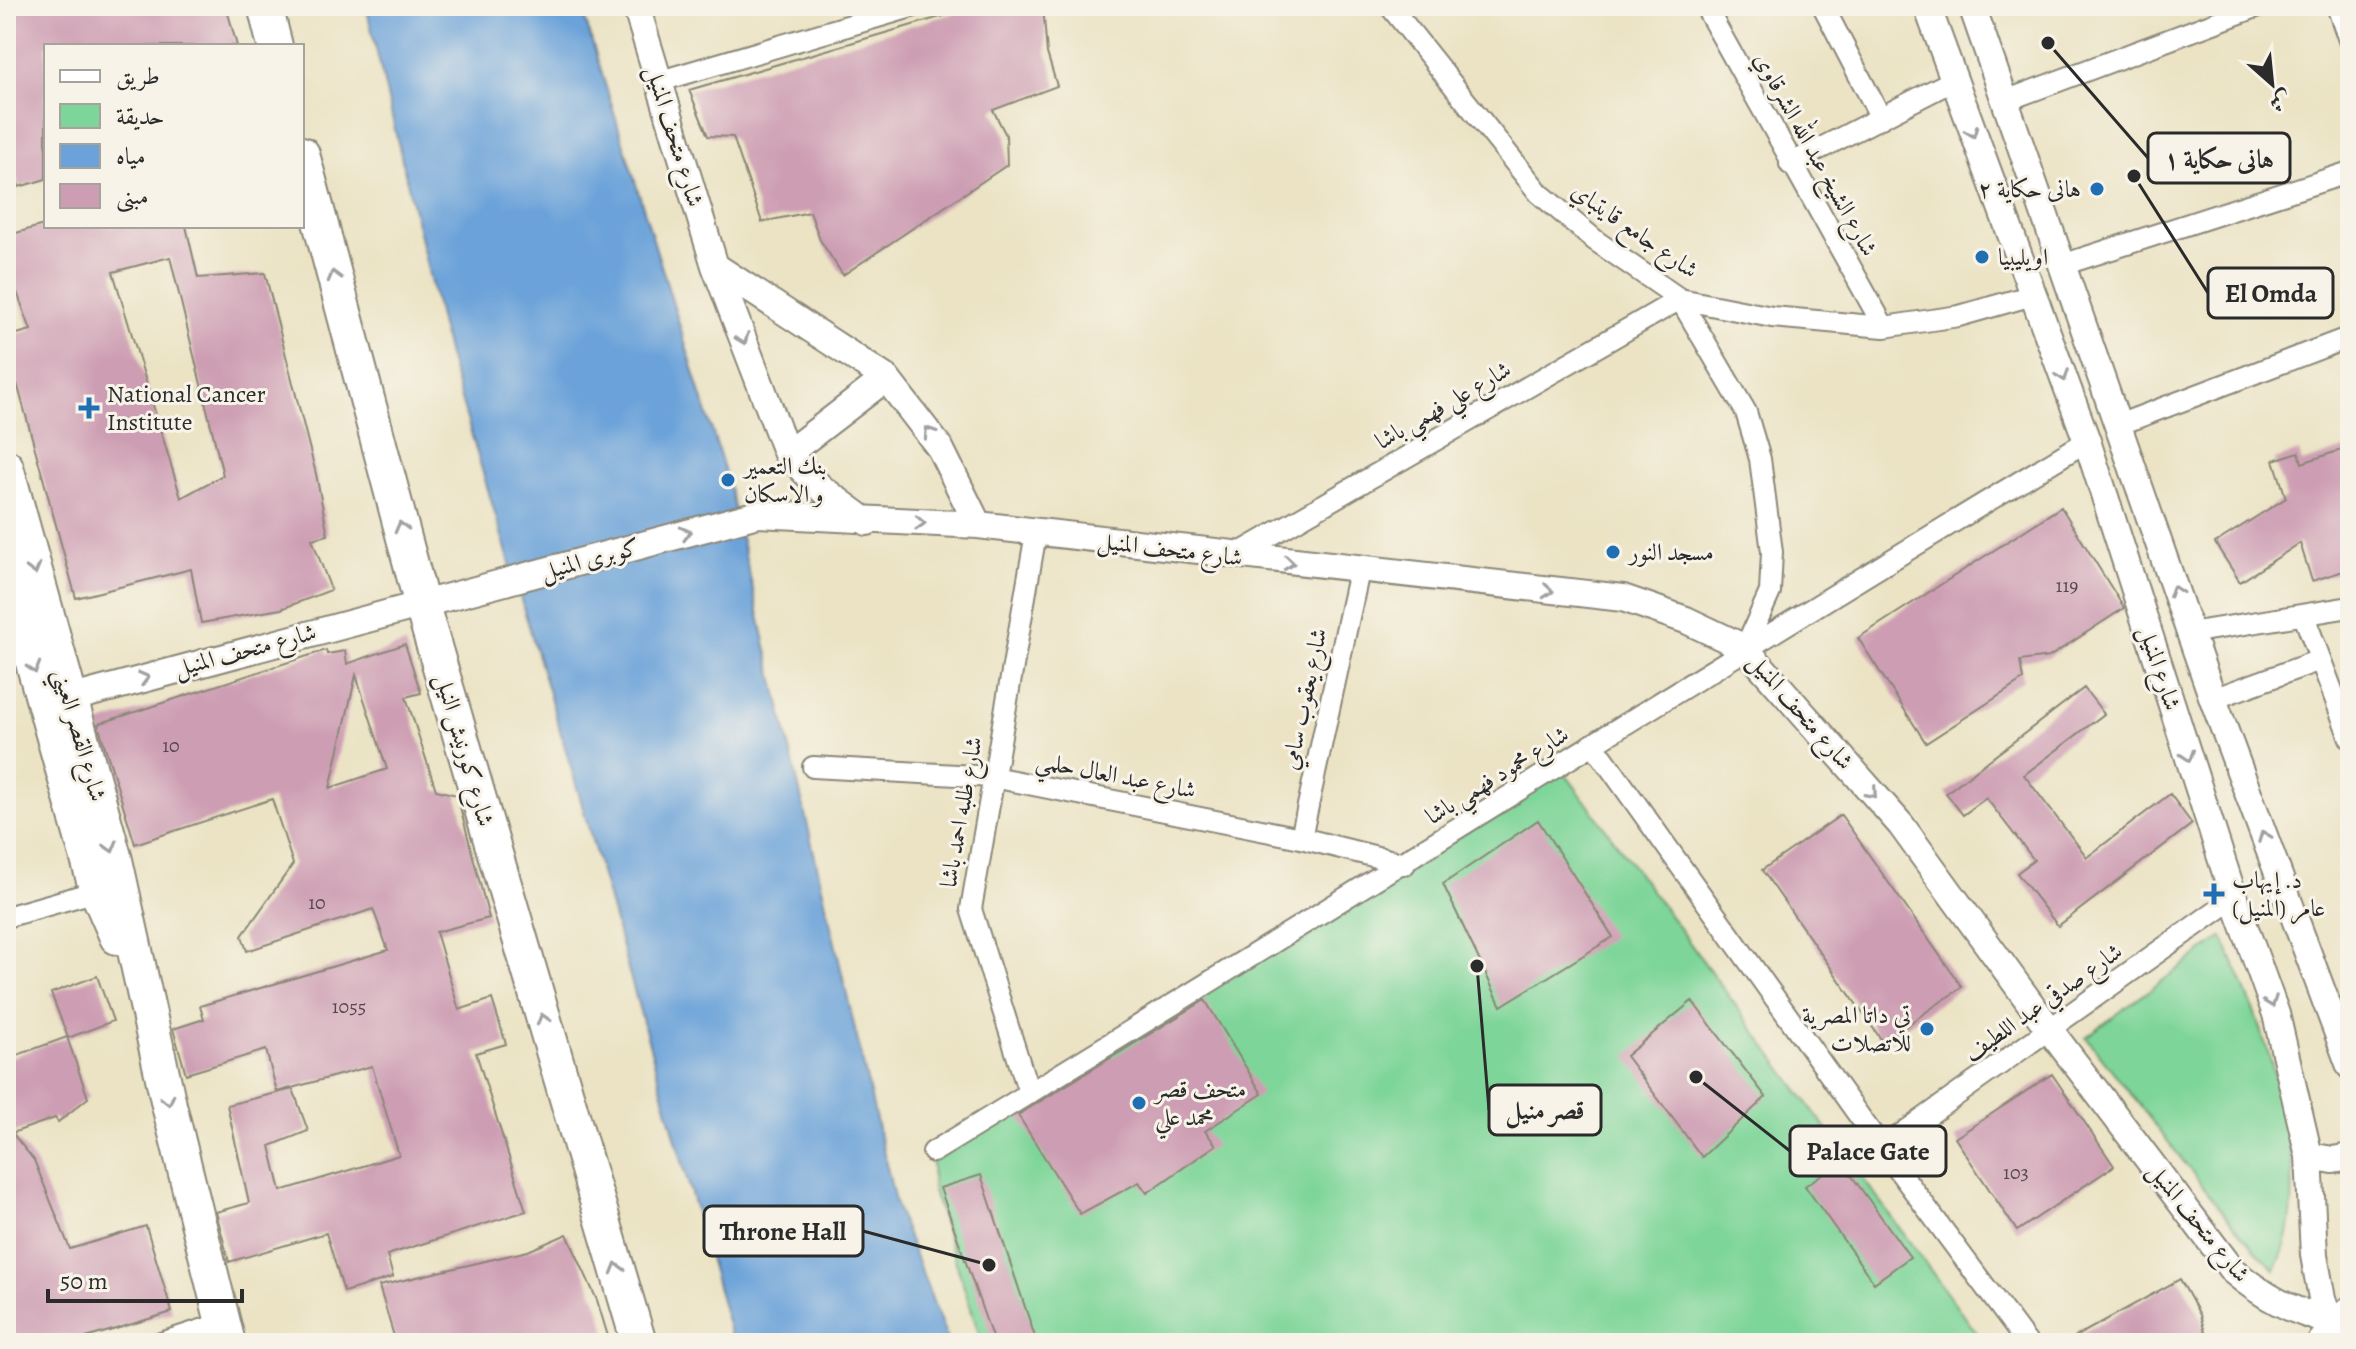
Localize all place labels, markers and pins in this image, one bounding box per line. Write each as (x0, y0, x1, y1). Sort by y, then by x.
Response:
callout: هانى حكاية ١ (2148, 133, 2290, 183)
place label: هانى حكاية ٢ (1978, 173, 2081, 205)
marker: هانى حكاية ٢ (2088, 180, 2106, 198)
place label: اويليبيا (1998, 241, 2048, 273)
marker: اويليبيا (1973, 248, 1991, 266)
callout: El Omda (2208, 268, 2333, 318)
place label: National Cancer Institute (107, 378, 266, 438)
marker: National Cancer Institute (78, 397, 100, 419)
place label: بنك التعمير و الاسكان (741, 450, 827, 510)
marker: بنك التعمير و الاسكان (719, 471, 737, 489)
place label: مسجد النور (1627, 536, 1714, 568)
marker: مسجد النور (1604, 543, 1622, 561)
place label: د. إيهاب عامر (المنيل) (2232, 864, 2325, 925)
marker: د. إيهاب عامر (المنيل) (2203, 883, 2225, 905)
place label: تي داتا المصرية للاتصلات (1802, 999, 1911, 1059)
marker: تي داتا المصرية للاتصلات (1918, 1020, 1936, 1038)
place label: متحف قصر محمد علي (1152, 1073, 1246, 1140)
callout: قصر منيل (1489, 1085, 1601, 1135)
marker: متحف قصر محمد علي (1130, 1094, 1148, 1112)
callout: Palace Gate (1790, 1126, 1946, 1176)
callout: Throne Hall (704, 1206, 863, 1256)

